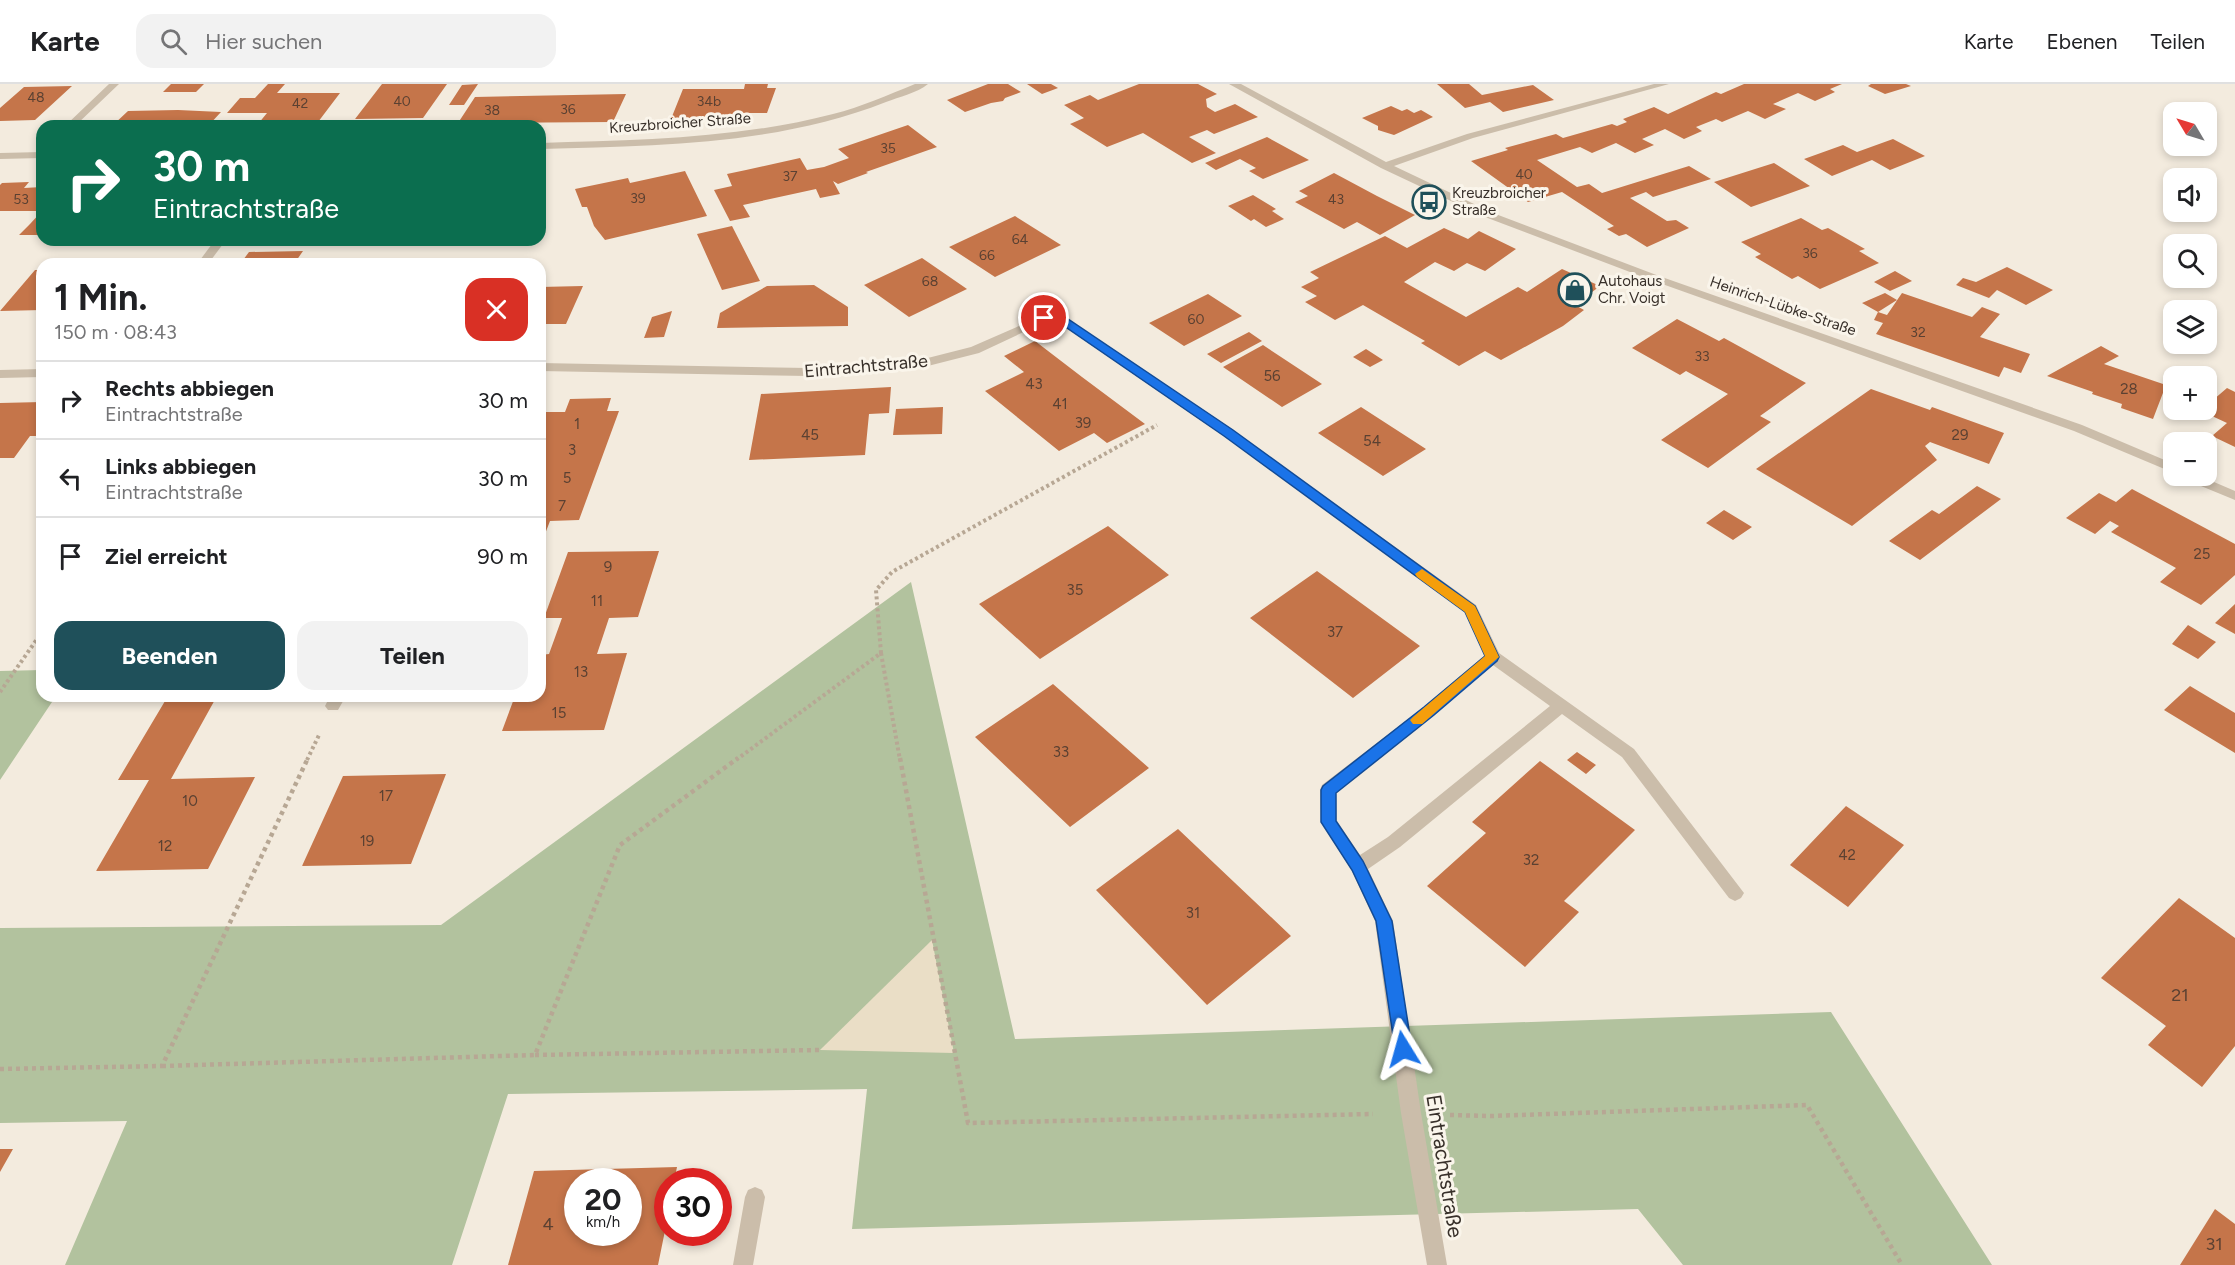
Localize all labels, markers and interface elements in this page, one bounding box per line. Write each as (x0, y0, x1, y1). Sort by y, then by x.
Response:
search box (136, 14, 556, 68)
text: Karte (30, 24, 100, 58)
icon: search (157, 25, 190, 58)
text: Hier suchen (205, 28, 322, 55)
text: Karte (1964, 29, 2013, 54)
text: Ebenen (2046, 29, 2118, 54)
text: Teilen (2151, 29, 2205, 54)
house number: 48 (27, 89, 45, 106)
house number: 40 (393, 93, 411, 110)
house number: 34b (697, 93, 721, 110)
house number: 42 (292, 95, 308, 112)
house number: 36 (560, 101, 576, 118)
house number: 38 (484, 102, 500, 119)
north arrow (2163, 102, 2217, 156)
map controls (2163, 102, 2217, 486)
street label: Kreuzbroicher Straße (609, 109, 751, 137)
house number: 35 (880, 140, 896, 157)
text: 30 m (153, 141, 250, 192)
icon: right (54, 144, 132, 222)
house number: 40 (1515, 166, 1533, 183)
house number: 37 (782, 168, 798, 185)
button: sound (2163, 168, 2217, 222)
bus stop icon: Kreuzbroicher Straße (1411, 184, 1447, 220)
place label: Kreuzbroicher Straße (1452, 184, 1546, 219)
house number: 39 (630, 190, 646, 207)
house number: 53 (13, 191, 29, 208)
house number: 43 (1328, 191, 1344, 208)
text: Eintrachtstraße (153, 192, 339, 225)
house number: 64 (1012, 231, 1029, 248)
button: search (2163, 234, 2217, 288)
house number: 36 (1802, 245, 1818, 262)
house number: 66 (979, 247, 995, 264)
shop icon: Autohaus Chr. Voigt (1557, 272, 1593, 308)
place label: Autohaus Chr. Voigt (1598, 272, 1666, 307)
house number: 68 (922, 273, 938, 290)
street label: Heinrich-Lübke-Straße (1708, 273, 1858, 339)
text: 1 Min. (54, 276, 147, 319)
button: close (465, 278, 528, 341)
pin (1018, 292, 1069, 343)
button: layers (2163, 300, 2217, 354)
icon: arrive (1027, 301, 1060, 334)
house number: 60 (1188, 311, 1204, 328)
text: 150 m · 08:43 (54, 320, 177, 344)
house number: 32 (1910, 324, 1926, 341)
house number: 33 (1694, 348, 1710, 365)
street label: Eintrachtstraße (803, 350, 929, 382)
button: + (2163, 366, 2217, 420)
house number: 56 (1263, 367, 1281, 385)
text: Rechts abbiegen (105, 375, 274, 402)
house number: 43 (1025, 375, 1043, 393)
house number: 28 (2120, 380, 2138, 398)
icon: right (54, 384, 87, 417)
text: 30 m (478, 387, 528, 414)
house number: 41 (1052, 395, 1068, 413)
text: Eintrachtstraße (105, 402, 243, 426)
house number: 39 (1075, 414, 1091, 432)
house number: 1 (574, 415, 580, 433)
house number: 45 (801, 426, 819, 444)
house number: 29 (1952, 426, 1968, 444)
house number: 54 (1363, 432, 1381, 450)
button: − (2163, 432, 2217, 486)
house number: 3 (568, 441, 576, 459)
text: Links abbiegen (105, 453, 256, 480)
icon: left (54, 462, 87, 495)
text: 30 m (478, 465, 528, 492)
house number: 5 (563, 469, 571, 487)
text: Eintrachtstraße (105, 480, 243, 504)
house number: 7 (558, 497, 566, 515)
icon: arrive (54, 540, 87, 573)
text: Ziel erreicht (105, 543, 228, 570)
text: 90 m (477, 543, 528, 570)
house number: 25 (2193, 545, 2211, 563)
house number: 9 (604, 558, 612, 576)
house number: 35 (1067, 581, 1083, 599)
house number: 11 (591, 592, 603, 610)
button: Beenden (54, 621, 285, 690)
button: Teilen (297, 621, 528, 690)
house number: 37 (1327, 623, 1343, 641)
house number: 13 (574, 663, 588, 681)
house number: 15 (552, 704, 566, 722)
house number: 33 (1053, 743, 1069, 761)
house number: 17 (379, 787, 393, 805)
house number: 10 (182, 792, 198, 810)
house number: 19 (360, 832, 374, 850)
house number: 12 (158, 837, 172, 855)
house number: 42 (1838, 846, 1856, 864)
house number: 32 (1523, 851, 1539, 869)
house number: 31 (1186, 904, 1200, 922)
house number: 21 (2171, 984, 2189, 1006)
position arrow (1371, 1017, 1435, 1081)
street label: Eintrachtstraße (1421, 1093, 1469, 1239)
speed limit sign: 30 (654, 1168, 732, 1246)
text: 20 (585, 1181, 621, 1218)
house number: 4 (542, 1213, 554, 1235)
text: km/h (586, 1213, 620, 1231)
house number: 31 (2205, 1233, 2223, 1255)

